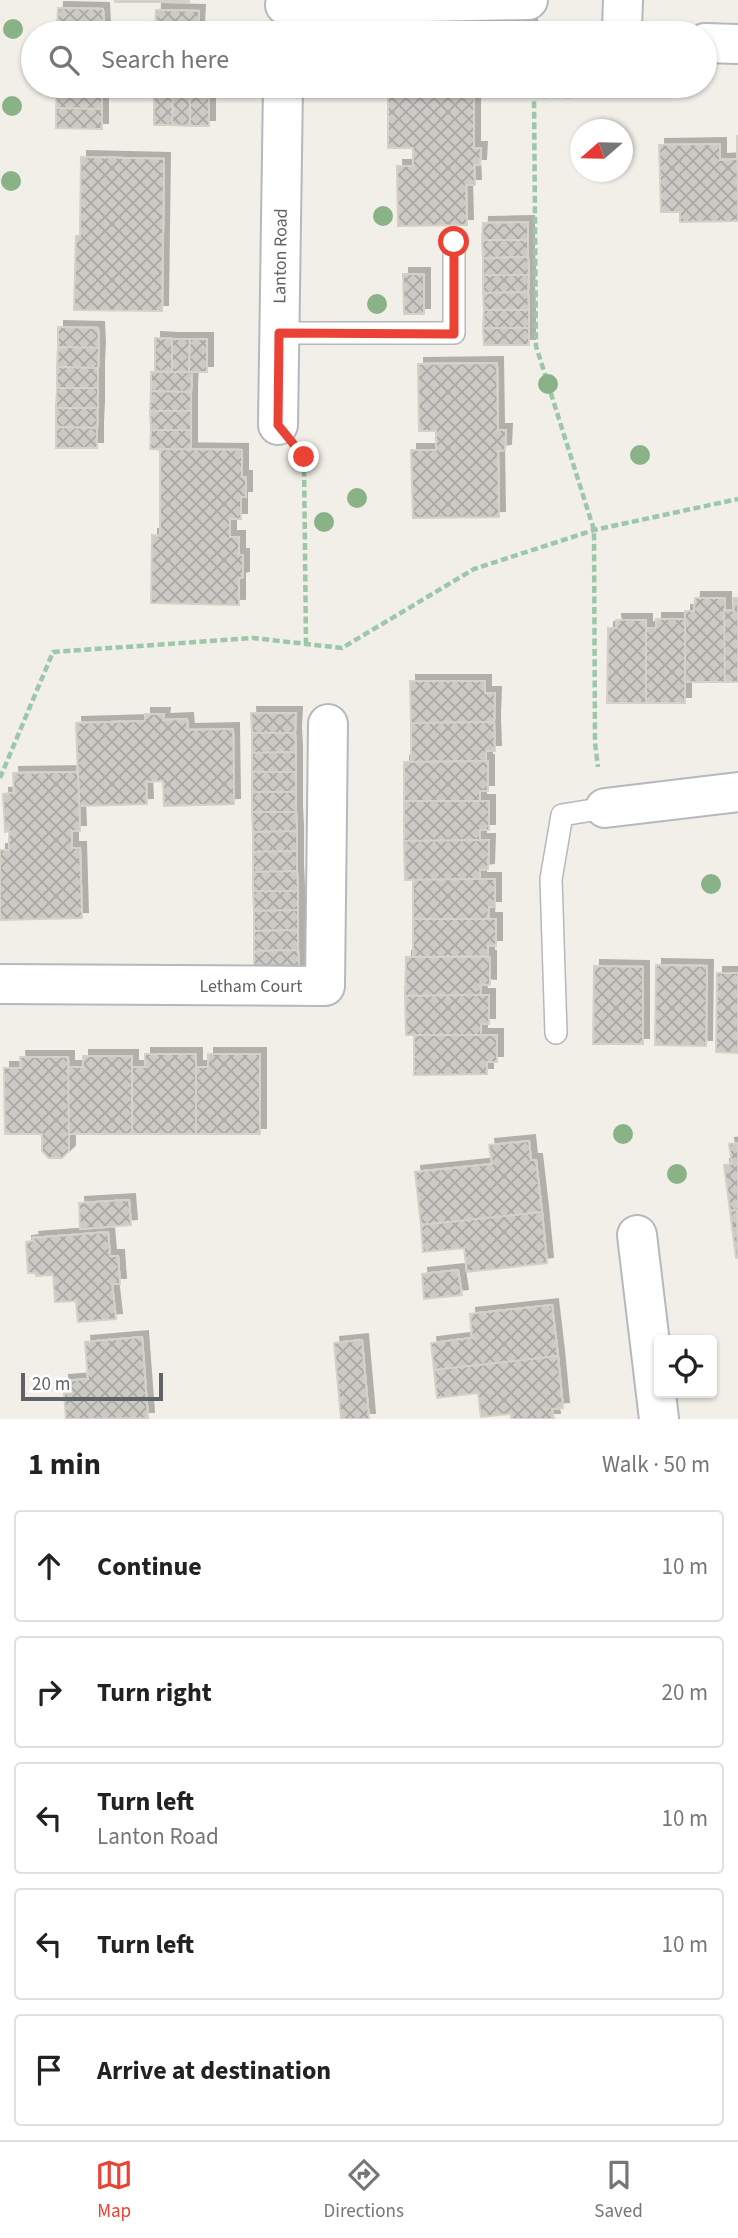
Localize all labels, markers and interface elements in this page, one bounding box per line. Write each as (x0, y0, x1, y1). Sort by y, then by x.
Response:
search box (21, 21, 717, 98)
icon: search (45, 41, 83, 79)
text: Search here (101, 41, 229, 78)
north arrow (570, 119, 633, 182)
street label: Lanton Road (267, 208, 294, 304)
route start (438, 226, 469, 257)
route end (288, 441, 319, 472)
street label: Letham Court (200, 974, 302, 999)
map controls (654, 1335, 717, 1398)
button: locate (654, 1335, 717, 1398)
scale bar (21, 1370, 163, 1402)
text: 20 m (32, 1371, 70, 1398)
text: 1 min (28, 1443, 101, 1486)
text: Walk · 50 m (602, 1448, 710, 1481)
icon: ahead (30, 1547, 68, 1585)
text: Continue (97, 1548, 202, 1585)
text: 10 m (661, 1550, 708, 1583)
icon: right (30, 1673, 68, 1711)
text: Turn right (97, 1674, 212, 1711)
text: 20 m (661, 1676, 708, 1709)
text: Turn left (97, 1783, 194, 1820)
icon: left (30, 1799, 68, 1837)
text: 10 m (661, 1802, 708, 1835)
text: Lanton Road (97, 1820, 219, 1853)
icon: left (30, 1925, 68, 1963)
text: Turn left (97, 1926, 194, 1963)
text: 10 m (661, 1928, 708, 1961)
icon: arrive (30, 2051, 68, 2089)
text: Arrive at destination (97, 2052, 331, 2089)
tab: Map (95, 2156, 133, 2225)
tab: Directions (324, 2156, 404, 2225)
tab: Saved (594, 2156, 643, 2225)

